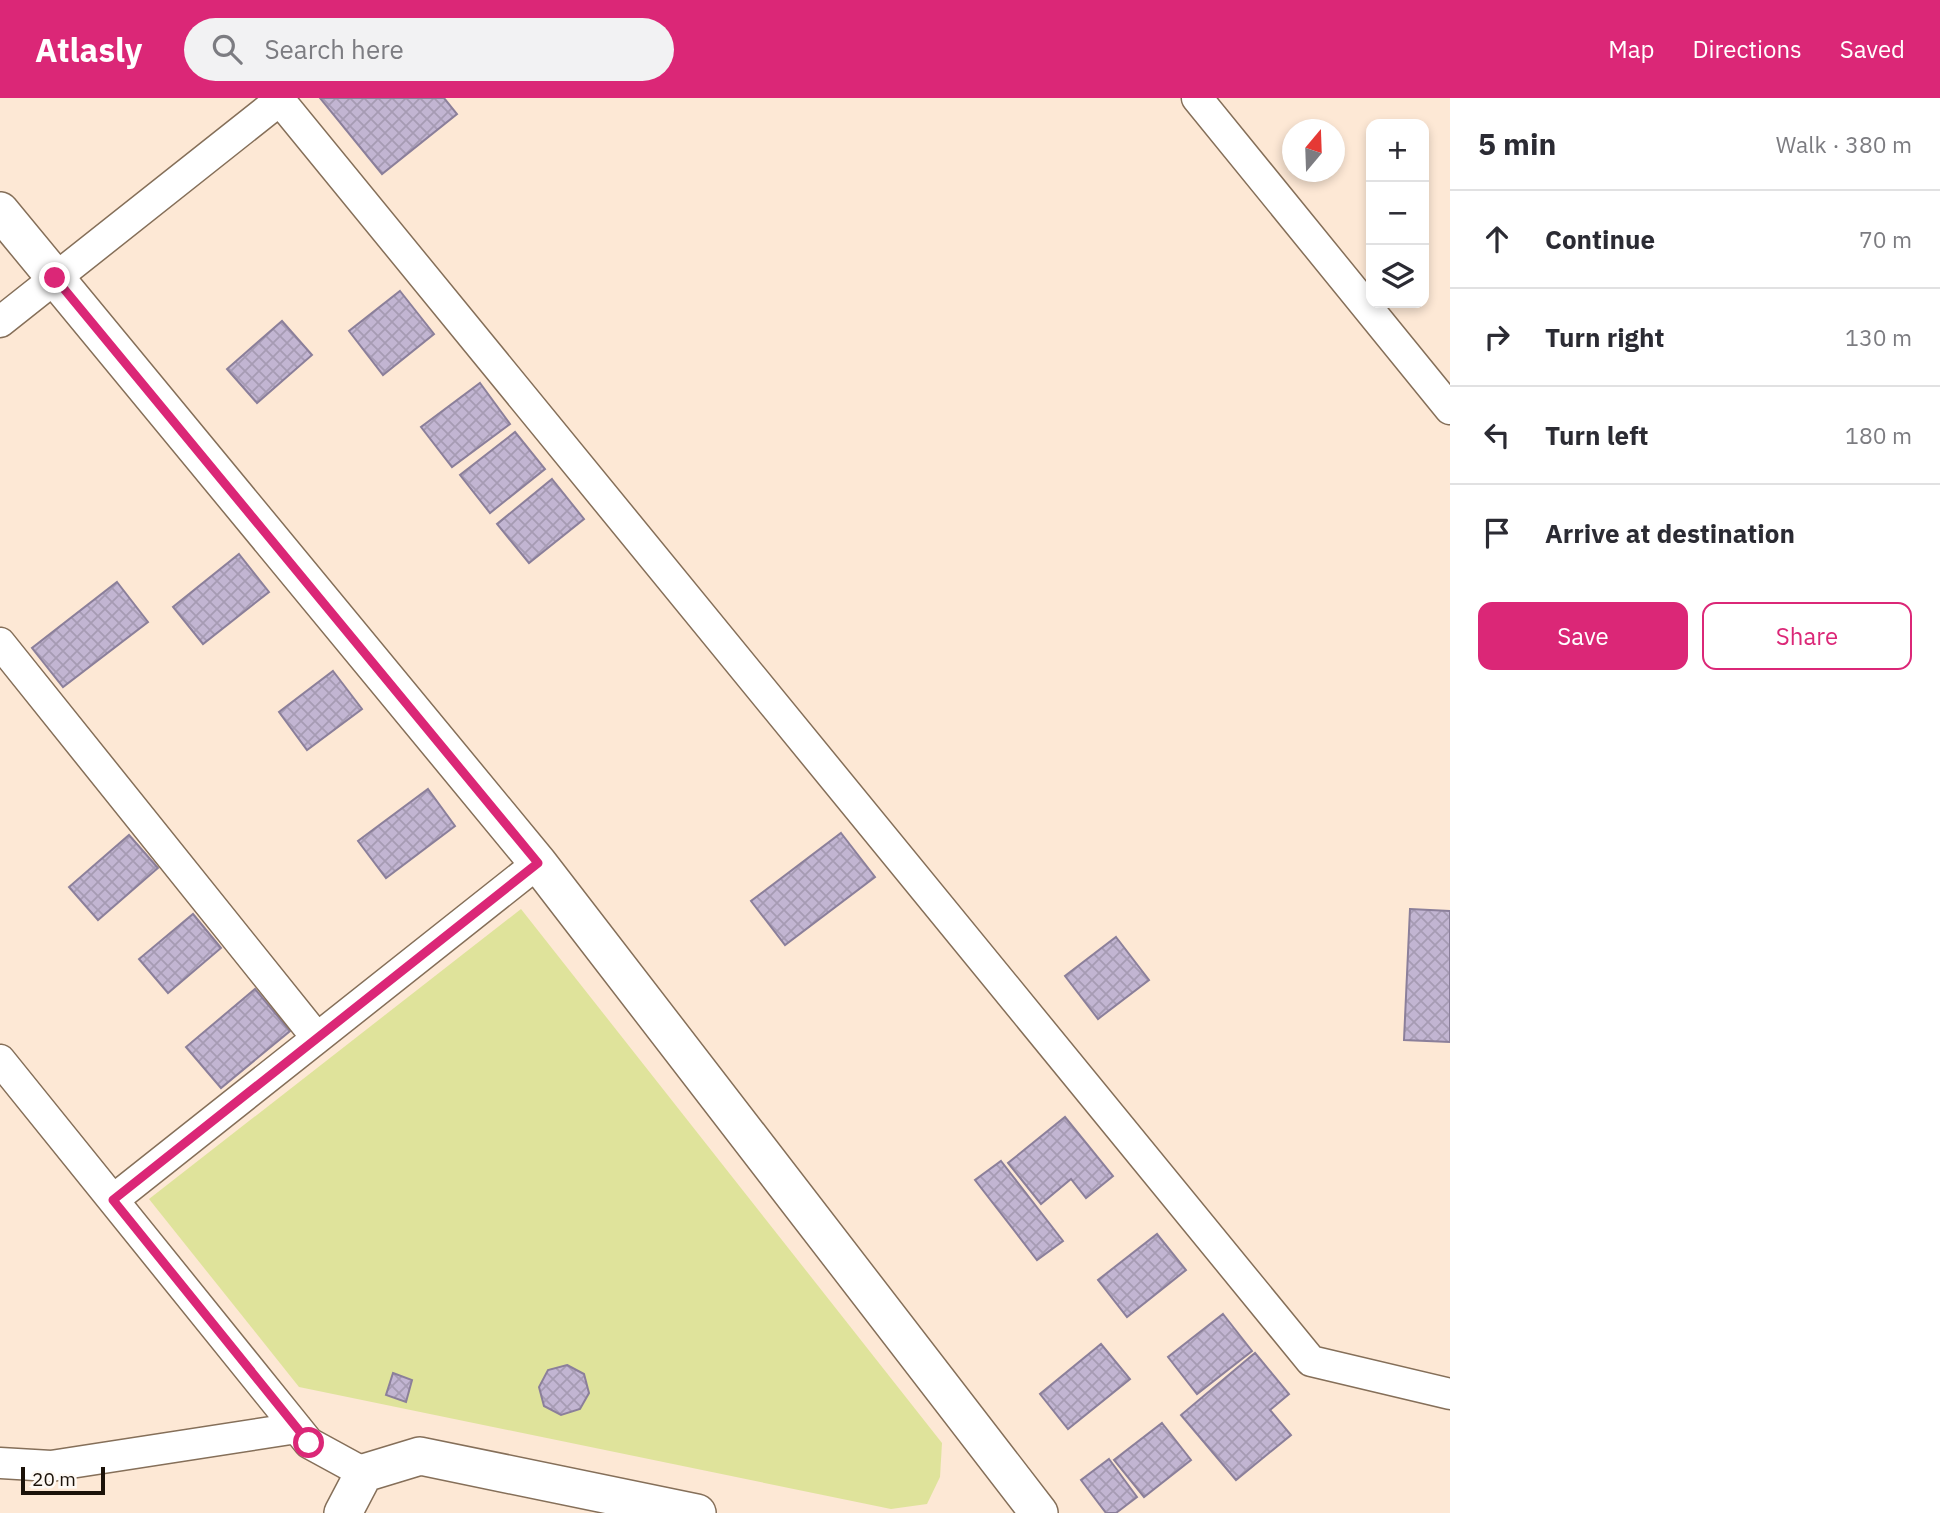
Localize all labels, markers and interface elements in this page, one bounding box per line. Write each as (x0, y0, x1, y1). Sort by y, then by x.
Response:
search box (184, 18, 674, 81)
text: Atlasly (35, 28, 142, 71)
icon: search (208, 30, 246, 68)
text: Search here (264, 32, 404, 66)
text: Map (1608, 33, 1654, 65)
text: Directions (1692, 33, 1802, 65)
text: Saved (1840, 33, 1905, 65)
north arrow (1282, 119, 1345, 182)
map controls (1366, 119, 1429, 308)
button: + (1366, 119, 1429, 182)
text: 5 min (1478, 124, 1556, 163)
text: Walk · 380 m (1776, 129, 1912, 159)
button: − (1366, 182, 1429, 245)
icon: ahead (1478, 220, 1516, 258)
text: Continue (1545, 222, 1655, 256)
text: 70 m (1859, 224, 1912, 254)
button: layers (1366, 245, 1429, 308)
route end (39, 262, 70, 293)
icon: right (1478, 318, 1516, 356)
text: Turn right (1545, 320, 1664, 354)
text: 130 m (1845, 322, 1912, 352)
icon: left (1478, 416, 1516, 454)
text: Turn left (1545, 418, 1648, 452)
text: 180 m (1845, 420, 1912, 450)
icon: arrive (1478, 514, 1516, 552)
text: Arrive at destination (1545, 516, 1795, 550)
button: Save (1478, 602, 1688, 670)
button: Share (1702, 602, 1912, 670)
route start (293, 1427, 324, 1458)
scale bar (21, 1464, 105, 1496)
text: 20 m (32, 1467, 76, 1491)

